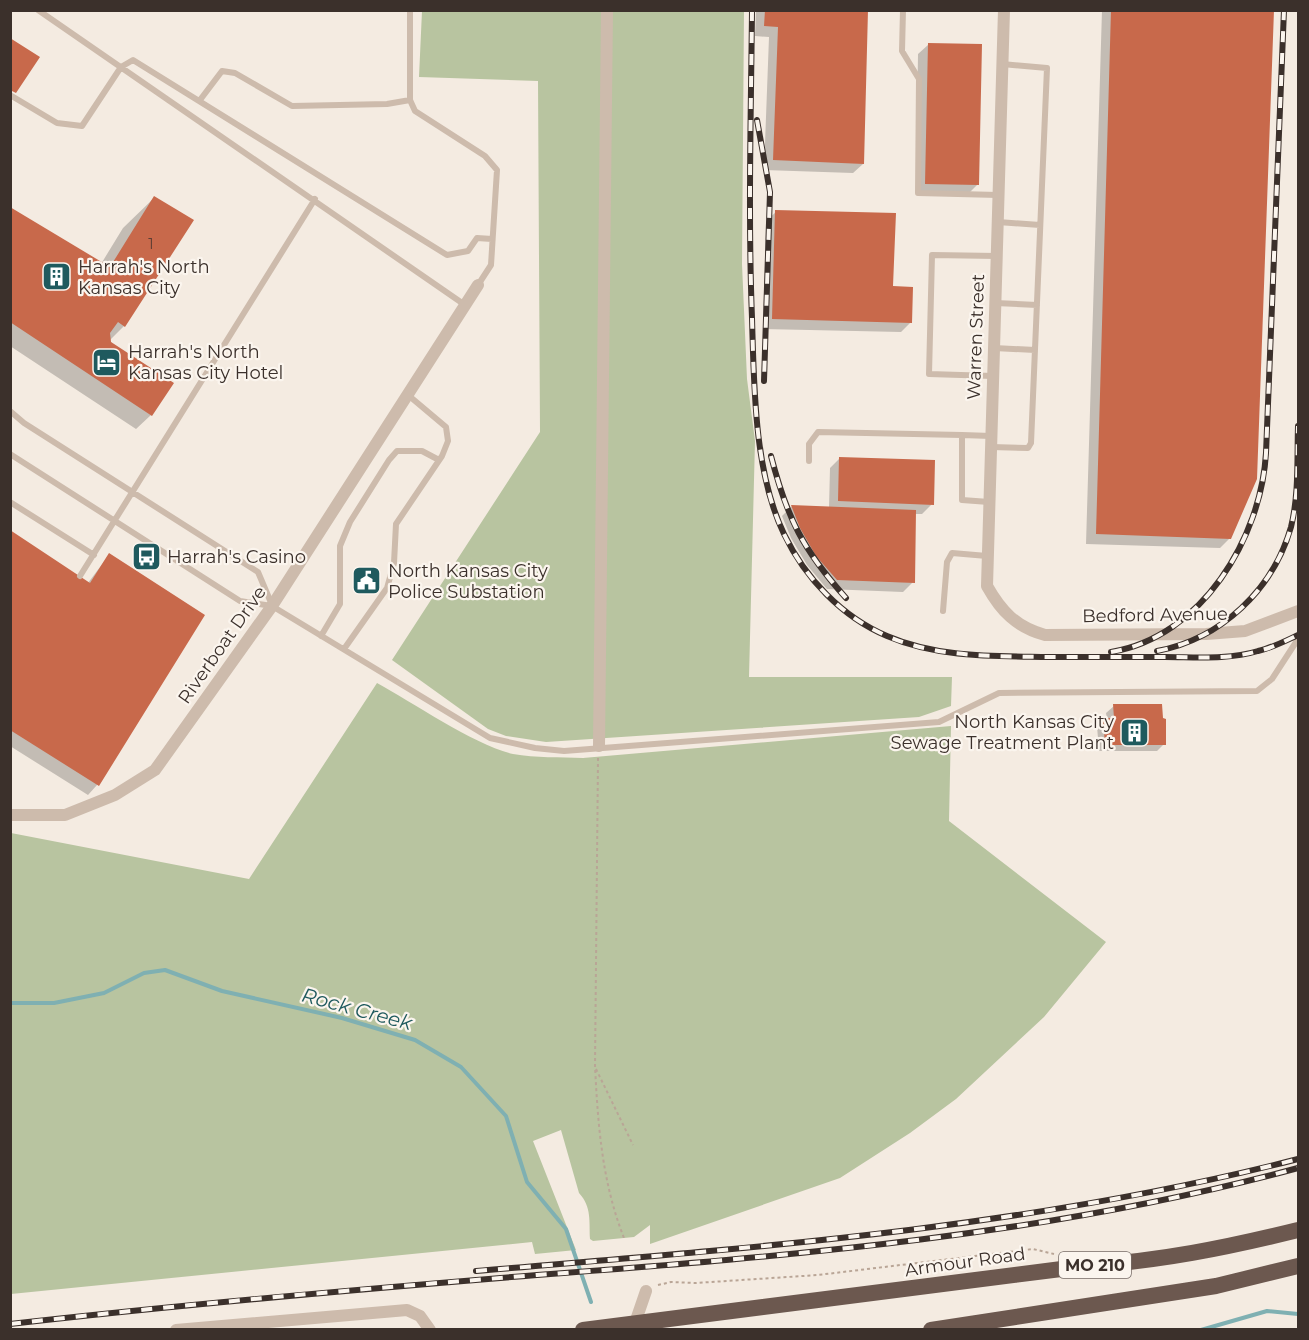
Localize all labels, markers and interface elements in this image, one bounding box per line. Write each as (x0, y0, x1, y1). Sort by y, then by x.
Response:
house number: 1 (148, 234, 154, 253)
place label: Harrah's North Kansas City (78, 256, 210, 299)
building icon: Harrah's North Kansas City (41, 261, 73, 293)
street label: Warren Street (963, 274, 989, 400)
place label: Harrah's North Kansas City Hotel (128, 341, 283, 384)
hotel icon: Harrah's North Kansas City Hotel (91, 346, 123, 378)
bus stop icon: Harrah's Casino (130, 541, 162, 573)
place label: Harrah's Casino (167, 546, 306, 568)
place label: North Kansas City Police Substation (388, 560, 548, 603)
public building icon: North Kansas City Police Substation (351, 565, 383, 597)
street label: Riverboat Drive (173, 582, 271, 708)
street label: Bedford Avenue (1082, 603, 1228, 627)
place label: North Kansas City Sewage Treatment Plant (891, 711, 1114, 754)
building icon: North Kansas City Sewage Treatment Plant (1119, 716, 1151, 748)
water label: Rock Creek (299, 983, 416, 1036)
street label: Armour Road (903, 1243, 1027, 1281)
road number: MO 210 (1059, 1252, 1131, 1278)

